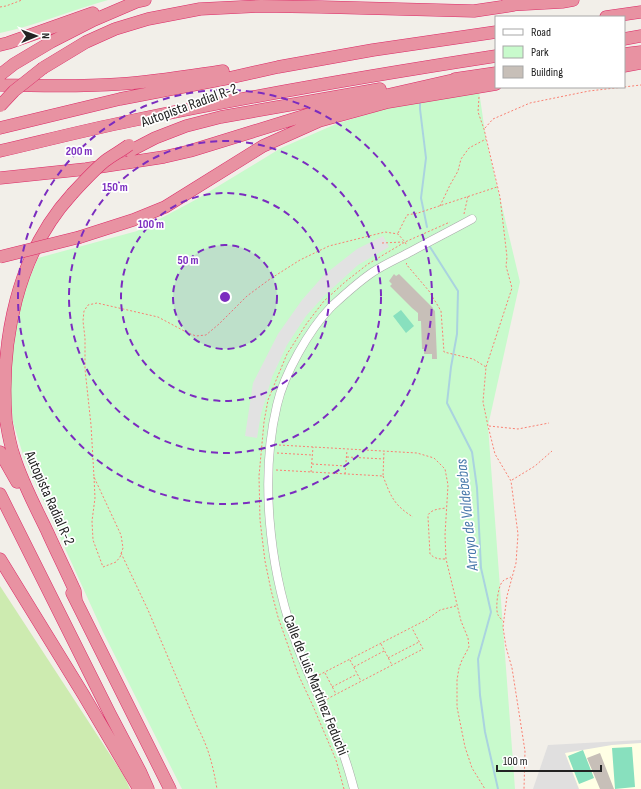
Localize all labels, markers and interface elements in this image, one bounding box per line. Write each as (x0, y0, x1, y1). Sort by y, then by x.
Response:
north arrow (16, 16, 56, 56)
legend (495, 16, 625, 88)
text: Road (531, 25, 551, 40)
text: N (39, 33, 52, 39)
text: Park (531, 45, 549, 60)
text: Building (531, 65, 563, 80)
street label: Autopista Radial R-2 (137, 79, 240, 132)
text: 200 m (66, 144, 92, 159)
text: 150 m (102, 180, 128, 195)
text: 100 m (138, 217, 164, 232)
text: 50 m (178, 253, 198, 268)
centre of rings (218, 290, 232, 304)
street label: Autopista Radial R-2 (20, 447, 79, 548)
water label: Arroyo de Valdebebas (452, 458, 483, 573)
street label: Calle de Luis Martínez Feduchi (279, 612, 352, 758)
scale bar (497, 747, 601, 773)
text: 100 m (503, 754, 528, 769)

